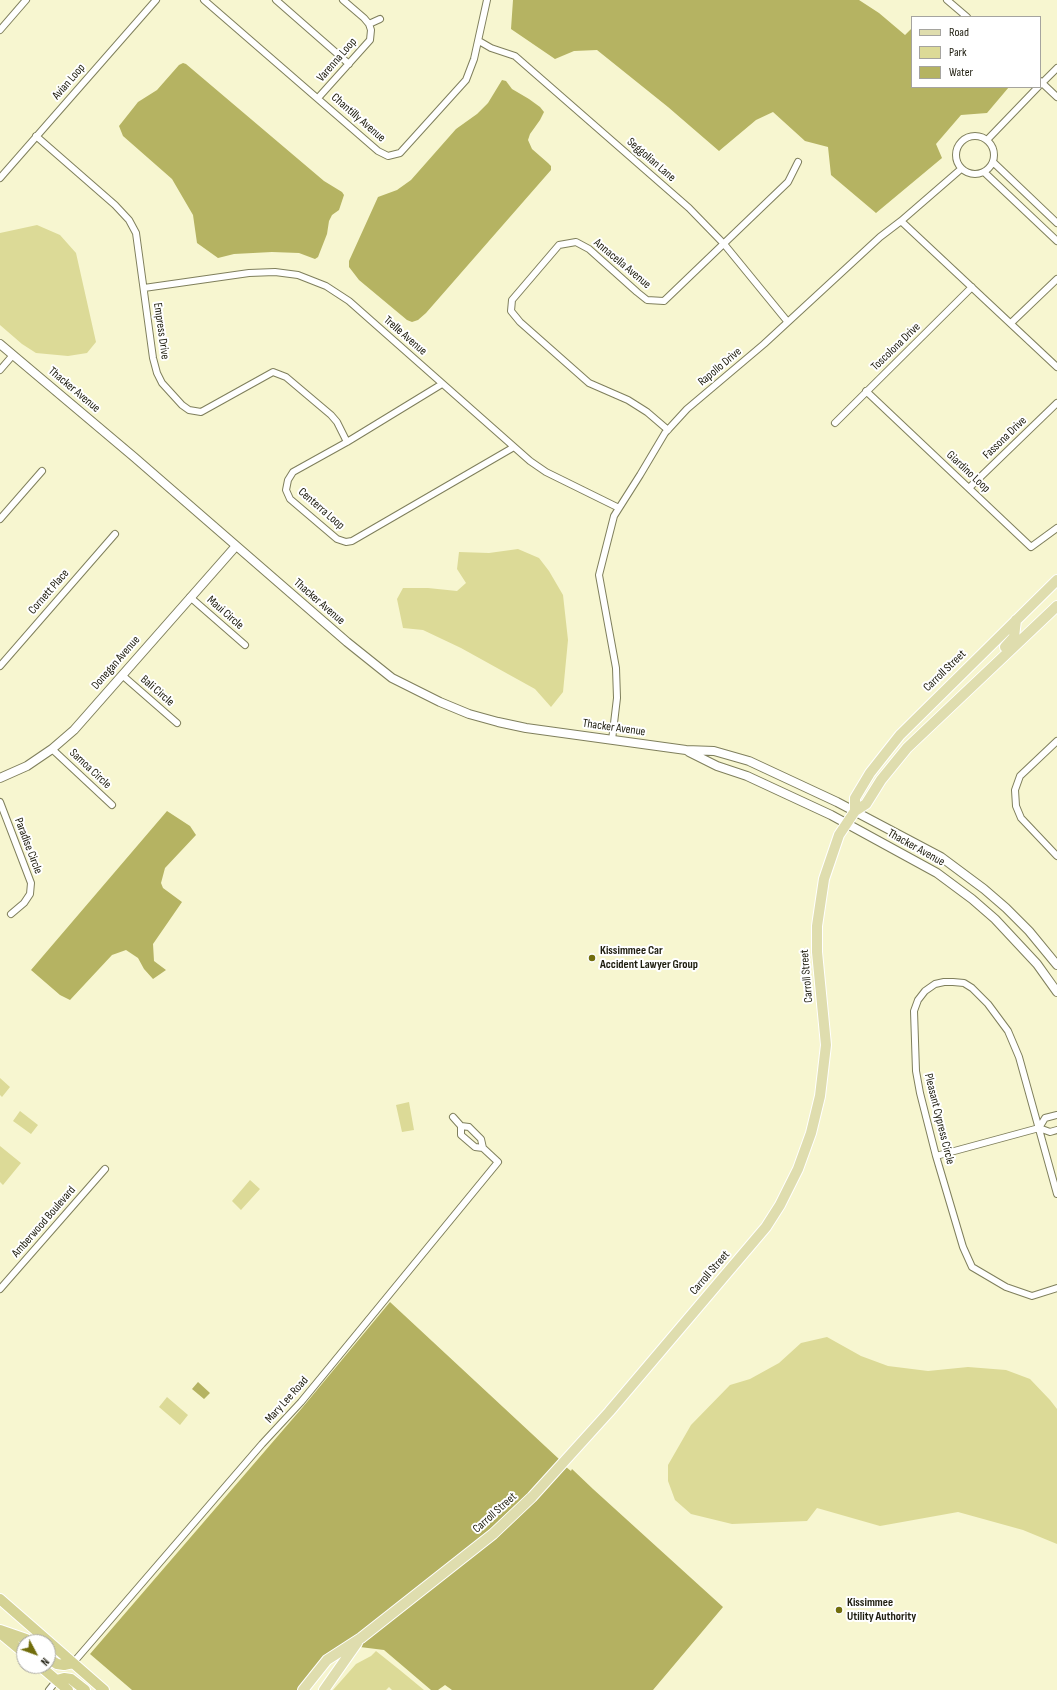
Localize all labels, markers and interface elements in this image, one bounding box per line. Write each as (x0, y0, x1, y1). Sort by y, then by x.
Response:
legend (911, 16, 1041, 88)
text: Road (949, 25, 969, 40)
street label: Varenna Loop (314, 35, 360, 85)
text: Park (949, 45, 967, 60)
street label: Avian Loop (50, 61, 88, 103)
text: Water (949, 65, 973, 80)
street label: Chantilly Avenue (328, 91, 388, 145)
street label: Seggolian Lane (624, 135, 678, 185)
street label: Annacella Avenue (590, 236, 654, 292)
street label: Empress Drive (150, 302, 172, 360)
street label: Trelle Avenue (380, 313, 430, 359)
street label: Toscolona Drive (868, 320, 924, 374)
street label: Rapollo Drive (695, 345, 745, 389)
street label: Thacker Avenue (45, 364, 103, 416)
street label: Fassona Drive (980, 414, 1030, 462)
street label: Giardino Loop (943, 448, 993, 496)
street label: Centerra Loop (295, 485, 347, 533)
street label: Cornett Place (26, 567, 72, 617)
street label: Thacker Avenue (290, 576, 348, 628)
street label: Maui Circle (204, 593, 246, 633)
street label: Donegan Avenue (89, 633, 143, 693)
street label: Carroll Street (921, 647, 969, 695)
street label: Bali Circle (137, 673, 177, 709)
street label: Thacker Avenue (582, 716, 646, 740)
street label: Samoa Circle (66, 746, 114, 792)
street label: Paradise Circle (11, 816, 45, 876)
street label: Thacker Avenue (885, 826, 947, 870)
place label: Kissimmee Car Accident Lawyer Group (600, 944, 698, 972)
street label: Carroll Street (797, 949, 817, 1003)
marker: Kissimmee Car Accident Lawyer Group (587, 953, 597, 963)
street label: Pleasant Cypress Circle (921, 1072, 957, 1166)
street label: Amberwood Boulevard (9, 1183, 79, 1261)
street label: Carroll Street (687, 1248, 733, 1298)
street label: Mary Lee Road (262, 1374, 312, 1426)
street label: Carroll Street (470, 1490, 520, 1536)
place label: Kissimmee Utility Authority (847, 1596, 916, 1624)
marker: Kissimmee Utility Authority (834, 1605, 844, 1615)
north arrow (16, 1634, 56, 1674)
text: N (38, 1655, 52, 1668)

